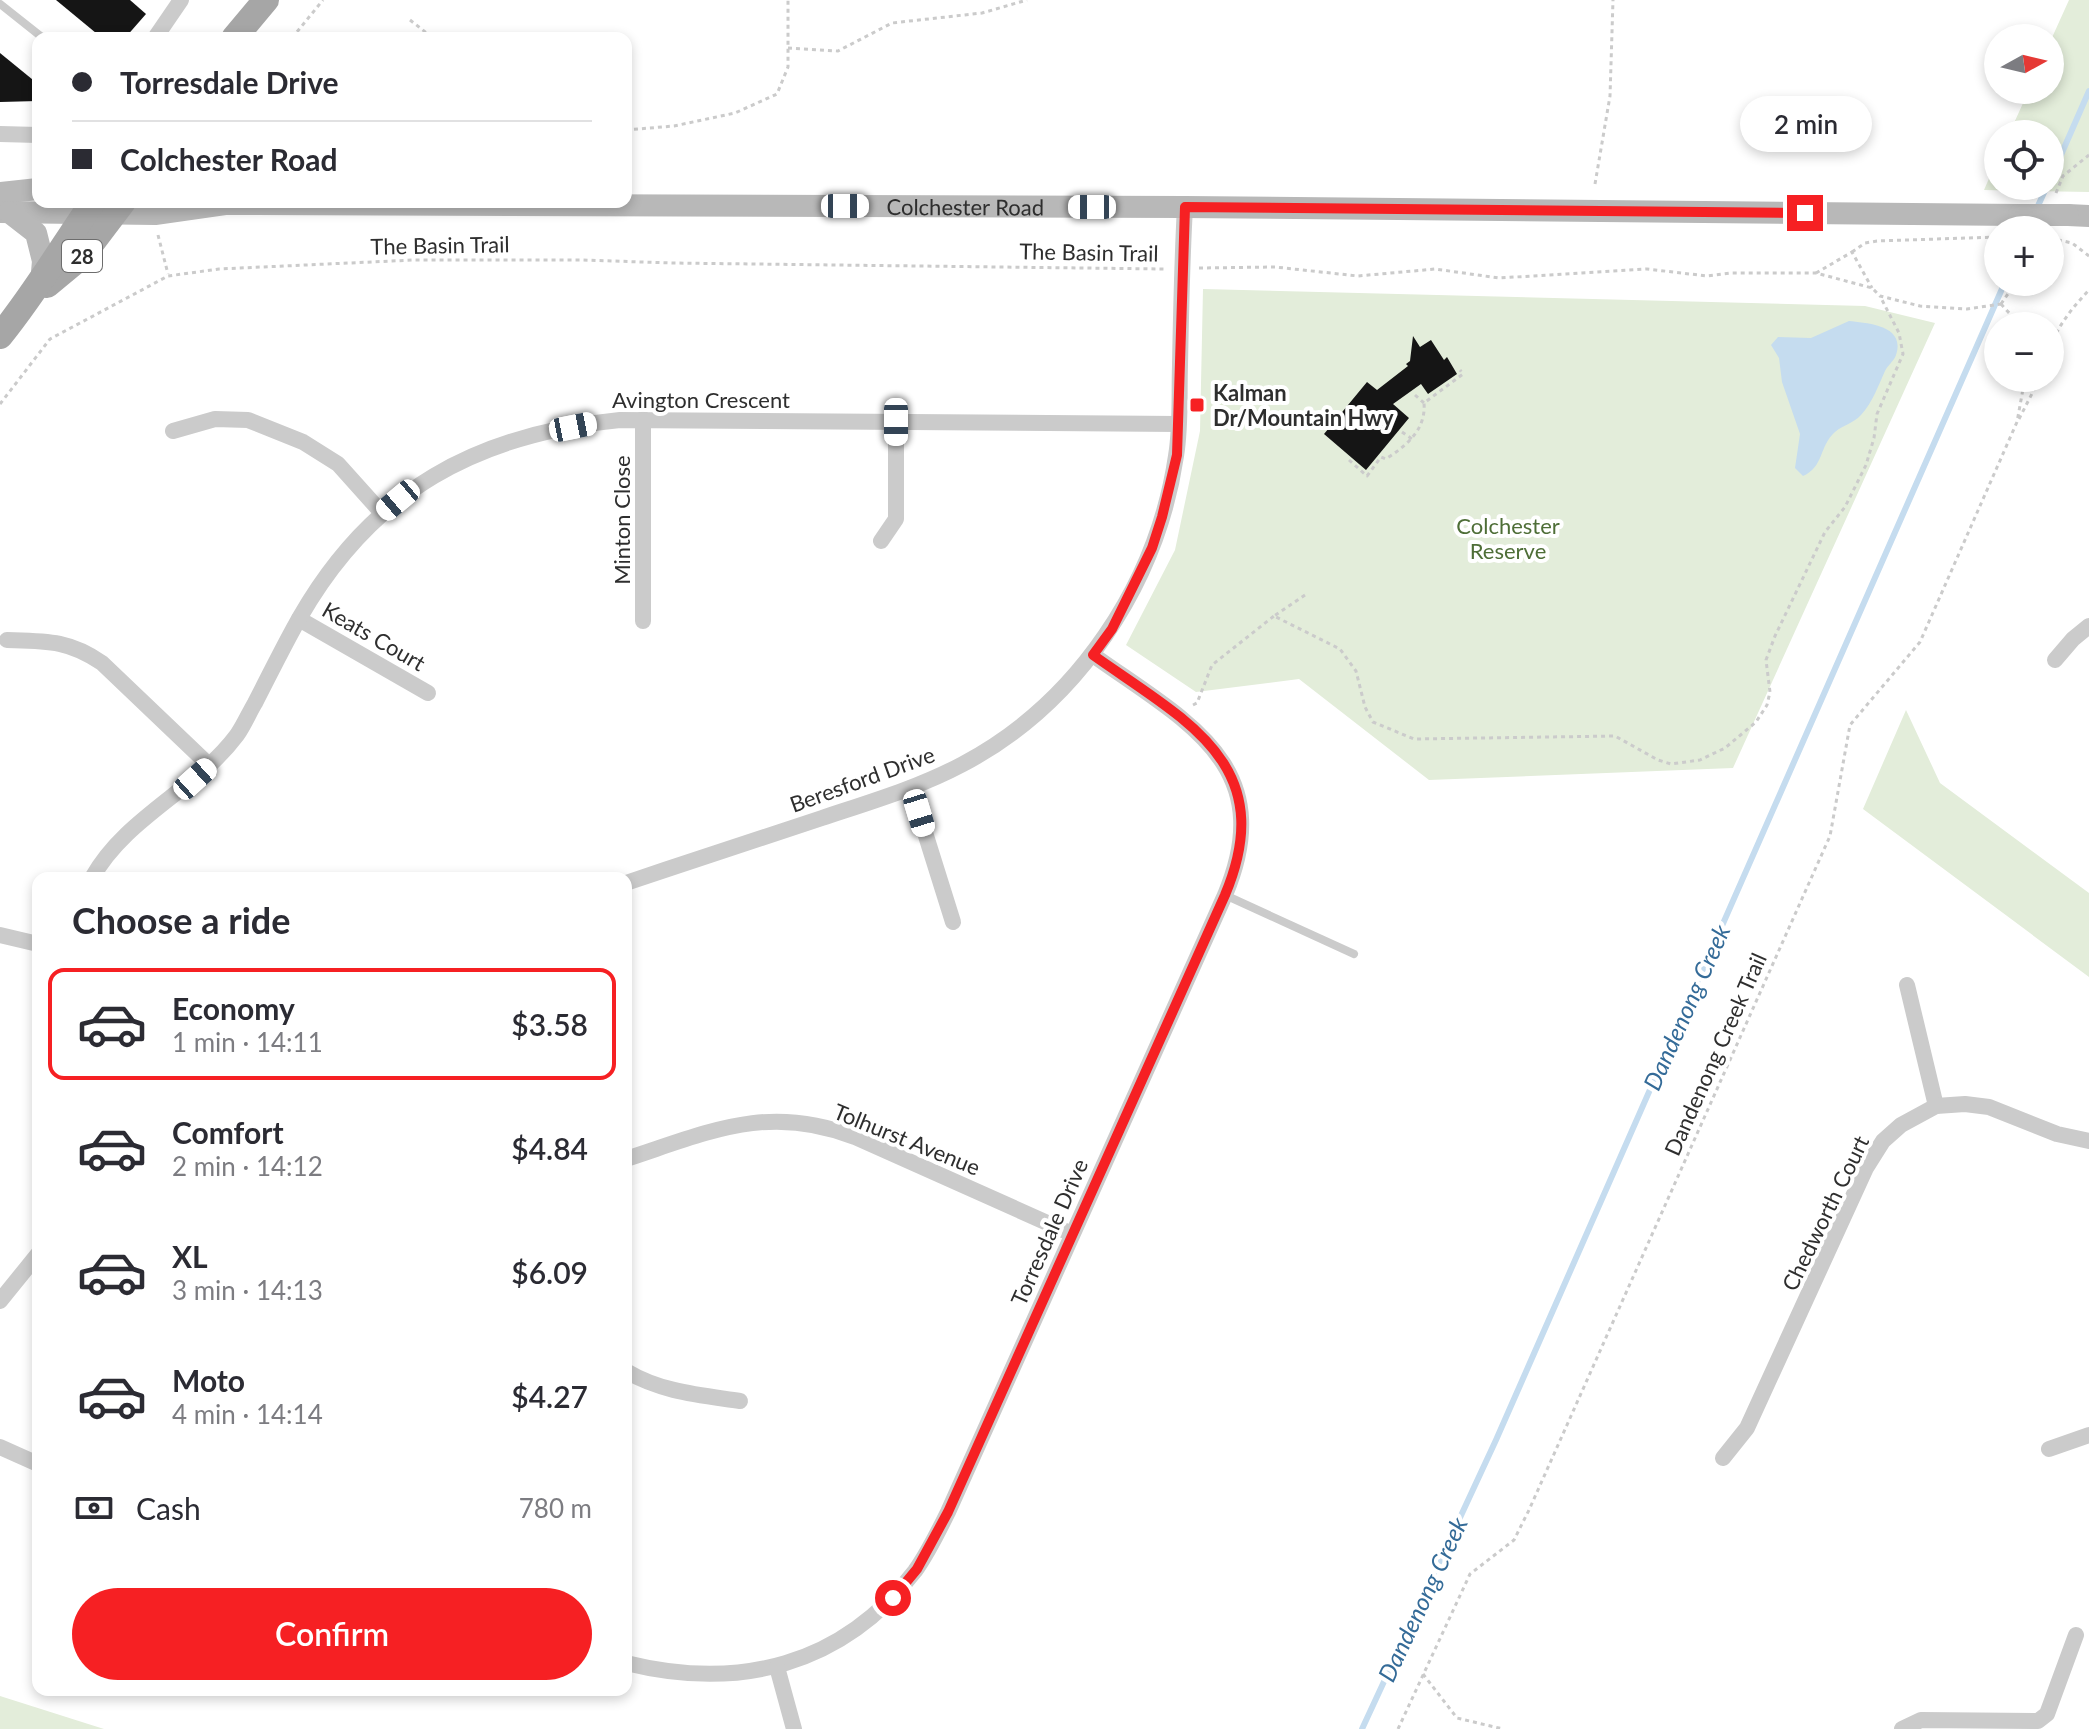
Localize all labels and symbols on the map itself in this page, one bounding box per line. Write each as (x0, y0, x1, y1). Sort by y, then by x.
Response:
north arrow (1984, 24, 2064, 104)
callout: 2 min (1739, 97, 1871, 153)
street label: Colchester Road (886, 193, 1044, 220)
car (821, 194, 869, 218)
car (1068, 195, 1116, 219)
route end (1787, 195, 1823, 231)
street label: The Basin Trail (370, 230, 510, 260)
street label: The Basin Trail (1019, 237, 1159, 267)
road number: 28 (62, 240, 102, 272)
place label: Kalman Dr/Mountain Hwy (1213, 379, 1394, 431)
street label: Avington Crescent (612, 386, 790, 413)
marker: Kalman Dr/Mountain Hwy (1188, 396, 1206, 414)
car (884, 398, 908, 446)
car (547, 411, 599, 443)
street label: Minton Close (608, 455, 635, 585)
car (372, 475, 424, 525)
park label: Colchester Reserve (1456, 512, 1560, 564)
street label: Keats Court (318, 596, 430, 676)
street label: Beresford Drive (786, 740, 938, 818)
car (169, 754, 221, 804)
car (901, 787, 937, 839)
water label: Dandenong Creek (1637, 919, 1736, 1094)
street label: Dandenong Creek Trail (1658, 948, 1772, 1160)
street label: Tolhurst Avenue (830, 1097, 984, 1181)
street label: Chedworth Court (1776, 1131, 1874, 1295)
street label: Torresdale Drive (1005, 1155, 1093, 1309)
water label: Dandenong Creek (1371, 1512, 1473, 1686)
route start (875, 1580, 911, 1616)

